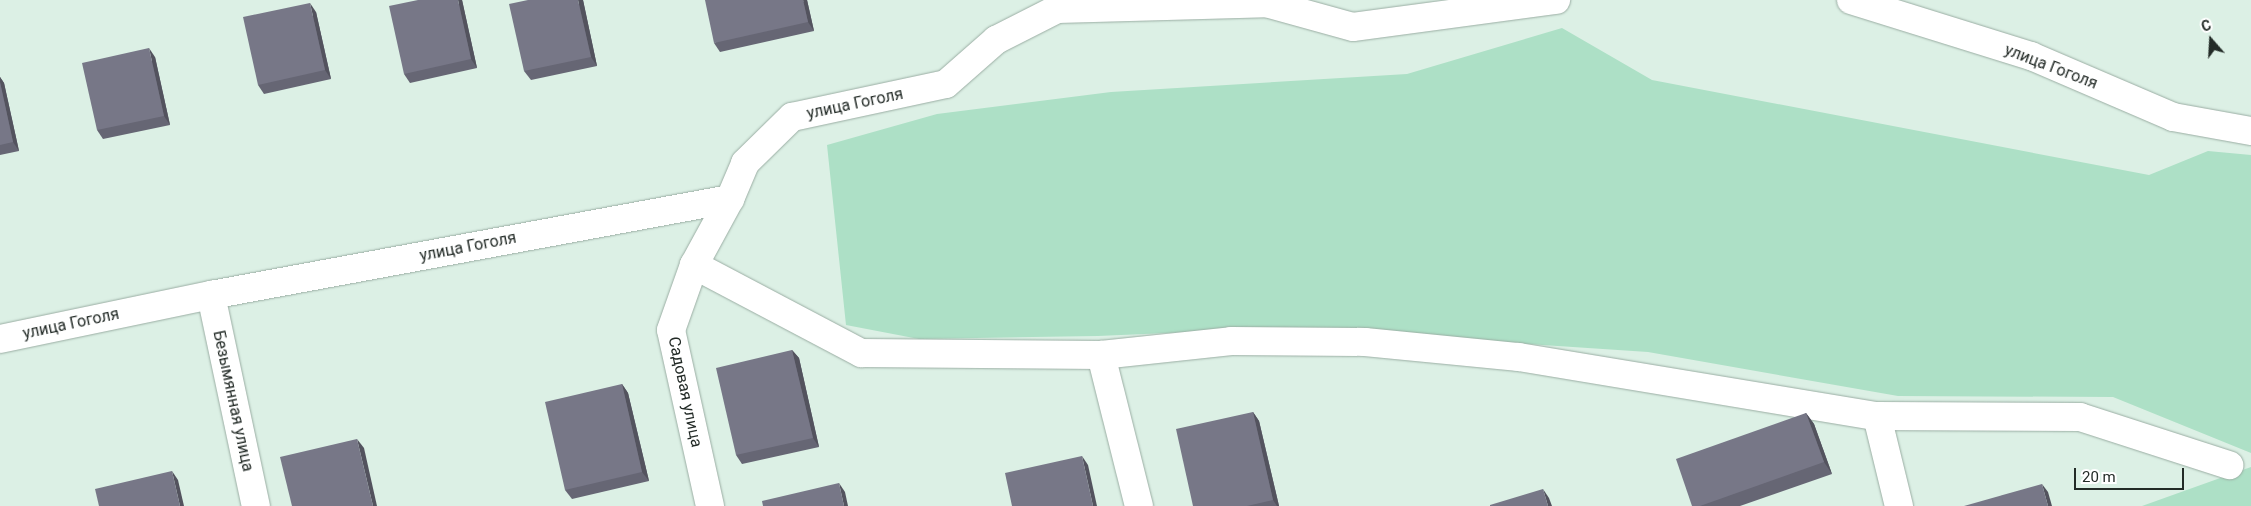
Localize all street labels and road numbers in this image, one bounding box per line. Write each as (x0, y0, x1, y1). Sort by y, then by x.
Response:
street label: улица Гоголя (2002, 40, 2100, 94)
street label: улица Гоголя (805, 84, 905, 124)
street label: улица Гоголя (418, 228, 518, 266)
street label: улица Гоголя (21, 304, 121, 344)
street label: Безымянная улица (209, 329, 257, 473)
street label: Садовая улица (664, 335, 706, 449)

